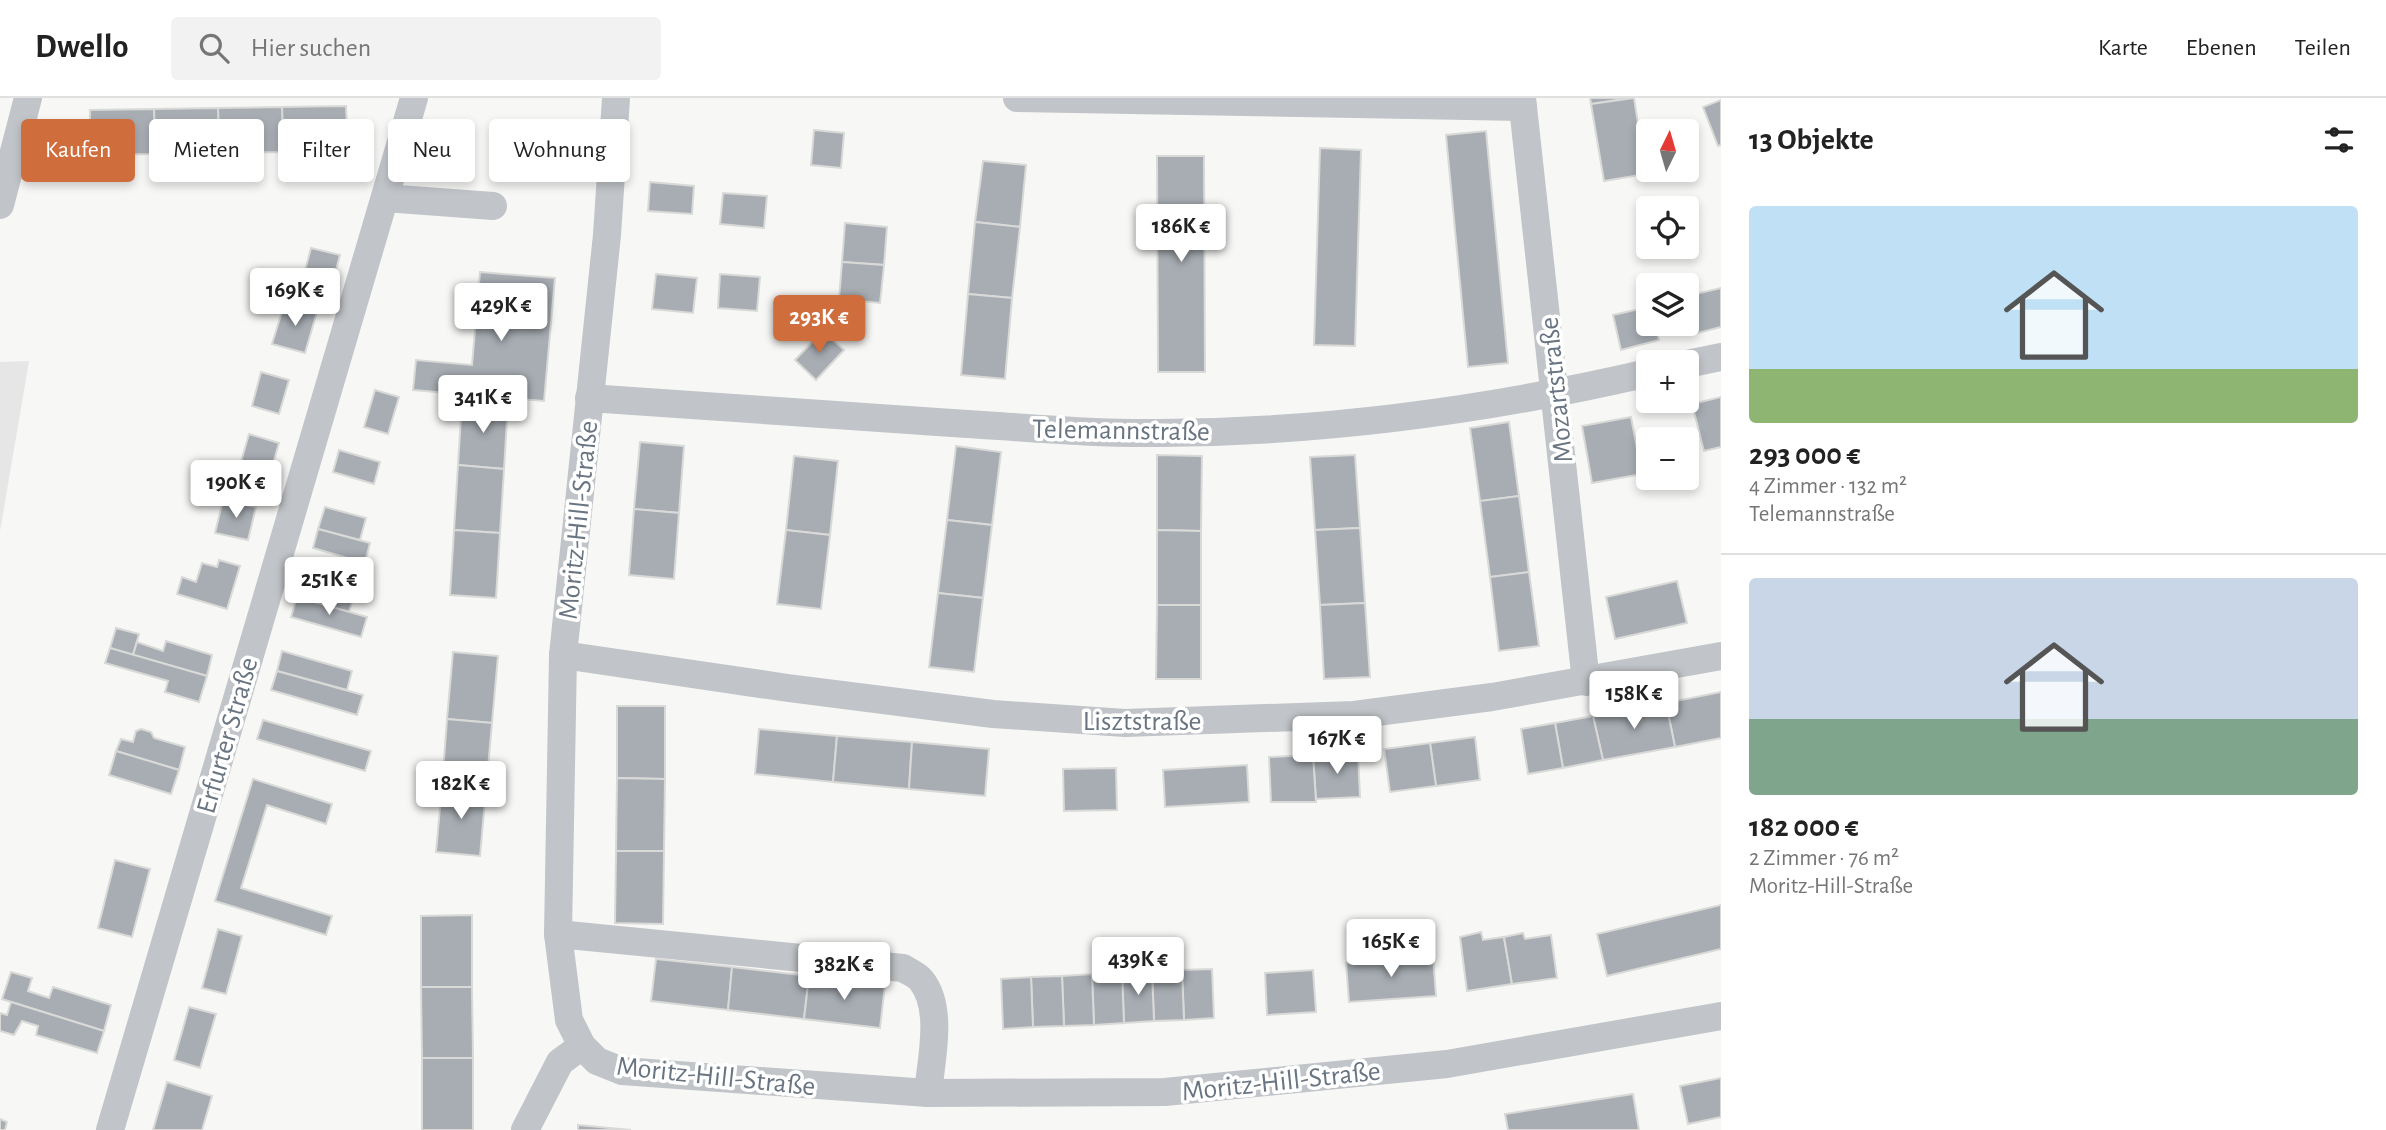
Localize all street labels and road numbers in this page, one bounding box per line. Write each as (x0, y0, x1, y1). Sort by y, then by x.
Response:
street label: Mozartstraße (1535, 315, 1579, 464)
street label: Telemannstraße (1032, 415, 1210, 447)
street label: Moritz-Hill-Straße (555, 419, 603, 621)
street label: Erfurter Straße (192, 654, 264, 817)
street label: Lisztstraße (1083, 708, 1201, 736)
street label: Moritz-Hill-Straße (615, 1053, 817, 1101)
street label: Moritz-Hill-Straße (1180, 1058, 1382, 1106)

